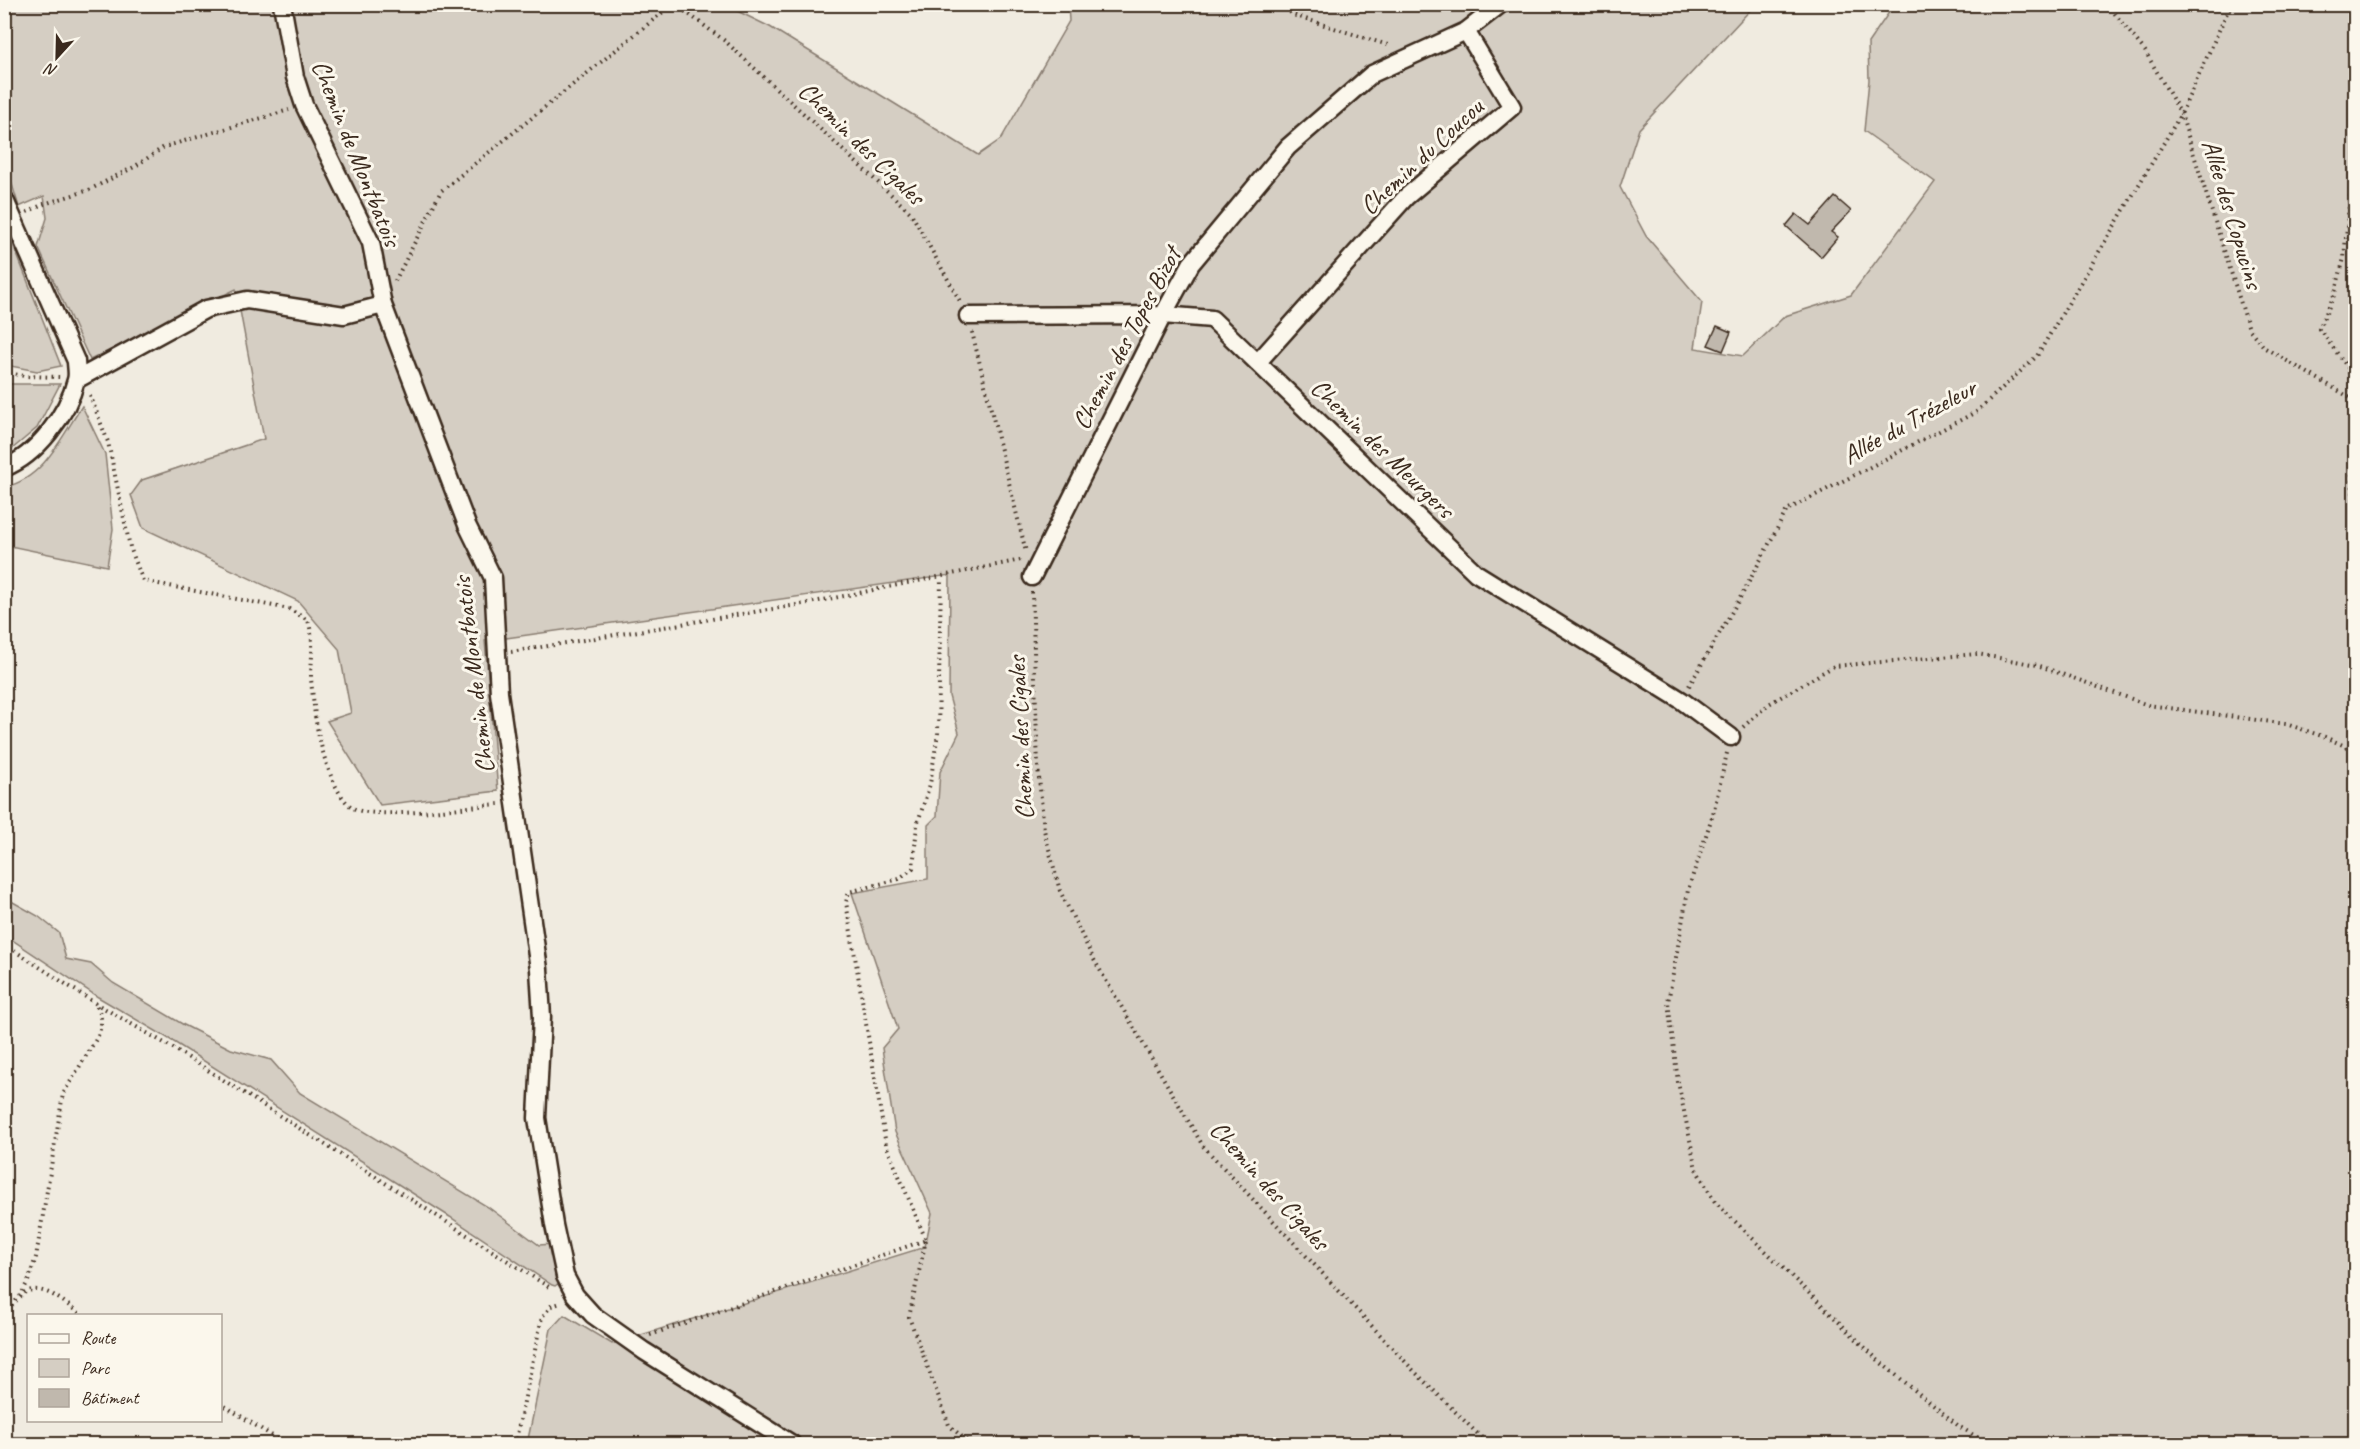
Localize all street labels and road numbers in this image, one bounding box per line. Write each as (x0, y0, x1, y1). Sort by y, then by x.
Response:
street label: Chemin de Montbatois (304, 55, 410, 253)
street label: Chemin des Cigales (791, 75, 934, 214)
street label: Chemin du Coucou (1353, 90, 1491, 222)
street label: Allée des Copucins (2194, 135, 2271, 295)
street label: Chemin des Topes Bizot (1065, 238, 1190, 435)
street label: Allée du Trézeleur (1837, 370, 1984, 472)
street label: Chemin des Meurgers (1304, 371, 1463, 527)
street label: Chemin de Montbatois (445, 573, 502, 775)
street label: Chemin des Cigales (1000, 653, 1041, 821)
street label: Chemin des Cigales (1203, 1113, 1338, 1259)

